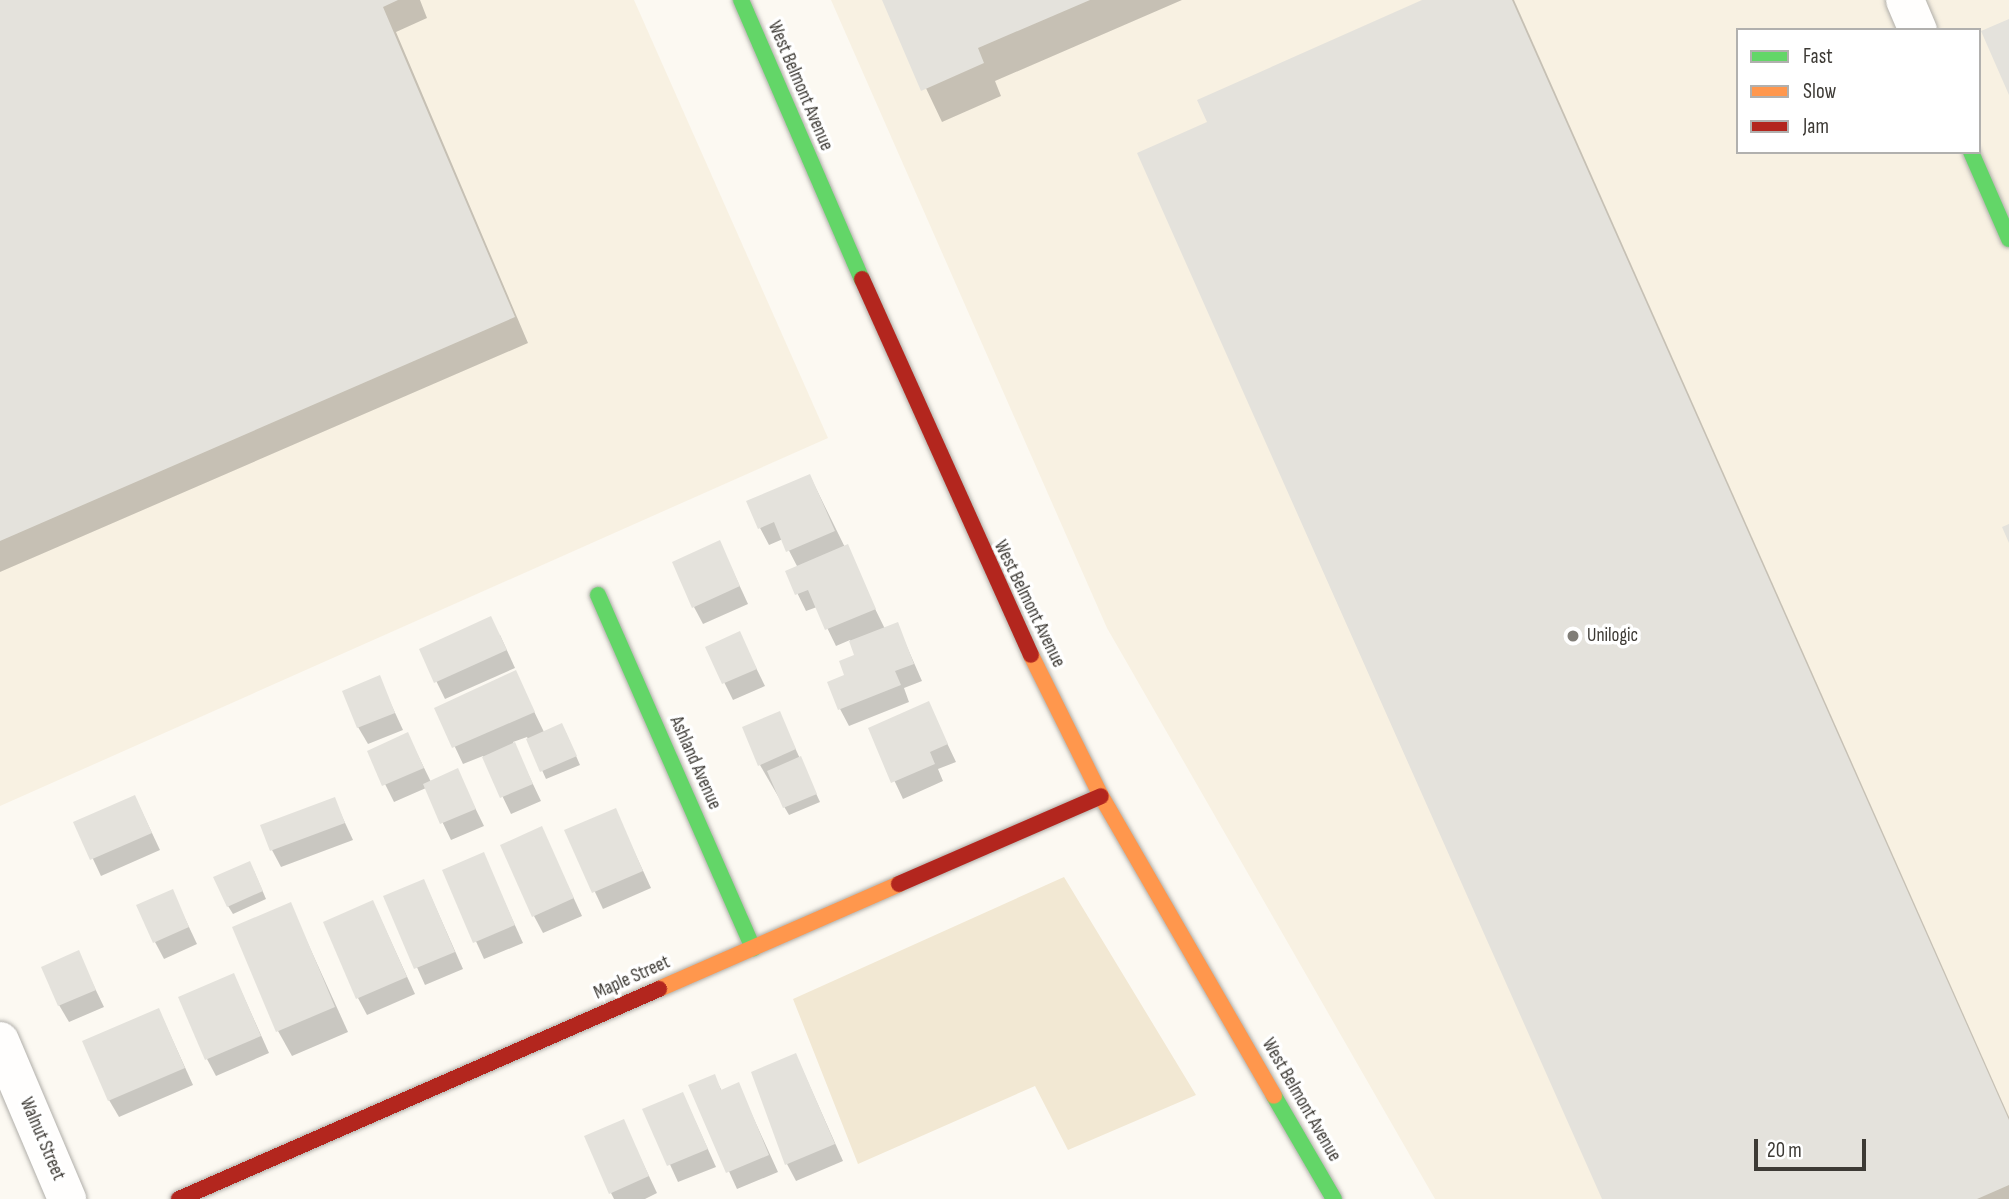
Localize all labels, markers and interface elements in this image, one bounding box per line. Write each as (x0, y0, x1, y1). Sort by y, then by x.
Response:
street label: West Belmont Avenue (762, 18, 838, 154)
legend (1736, 28, 1981, 154)
text: Fast (1803, 44, 1833, 69)
text: Slow (1803, 79, 1836, 104)
text: Jam (1803, 114, 1829, 139)
street label: West Belmont Avenue (988, 537, 1070, 671)
place label: Unilogic (1587, 625, 1638, 647)
marker: Unilogic (1565, 628, 1581, 644)
street label: Ashland Avenue (664, 713, 726, 813)
street label: Maple Street (590, 951, 674, 1005)
street label: West Belmont Avenue (1256, 1034, 1346, 1166)
street label: Walnut Street (14, 1094, 70, 1184)
scale bar (1757, 1126, 1869, 1170)
text: 20 m (1767, 1138, 1802, 1163)

